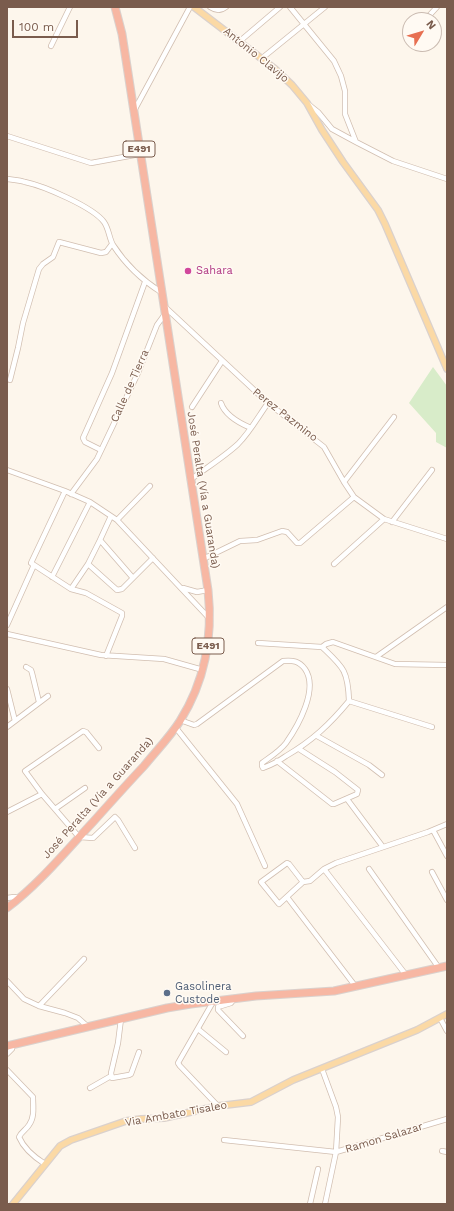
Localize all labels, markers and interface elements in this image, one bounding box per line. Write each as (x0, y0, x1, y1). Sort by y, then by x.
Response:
scale bar (14, 12, 80, 38)
north arrow (402, 12, 442, 52)
text: N (423, 18, 439, 32)
text: 100 m (19, 20, 54, 34)
street label: Antonio Clavijo (221, 25, 291, 85)
road number: E491 (123, 141, 155, 157)
place label: Sahara (196, 264, 233, 278)
marker: Sahara (183, 266, 193, 276)
street label: Calle de Tierra (108, 348, 152, 424)
street label: Perez Pazmino (250, 386, 320, 444)
street label: José Peralta (Vía a Guaranda) (184, 411, 222, 569)
road number: E491 (192, 638, 224, 654)
street label: José Peralta (Vía a Guaranda) (40, 735, 156, 861)
place label: Gasolinera Custode (175, 980, 232, 1006)
marker: Gasolinera Custode (162, 988, 172, 998)
street label: Via Ambato Tisaleo (124, 1099, 228, 1129)
street label: Ramon Salazar (344, 1120, 424, 1156)

